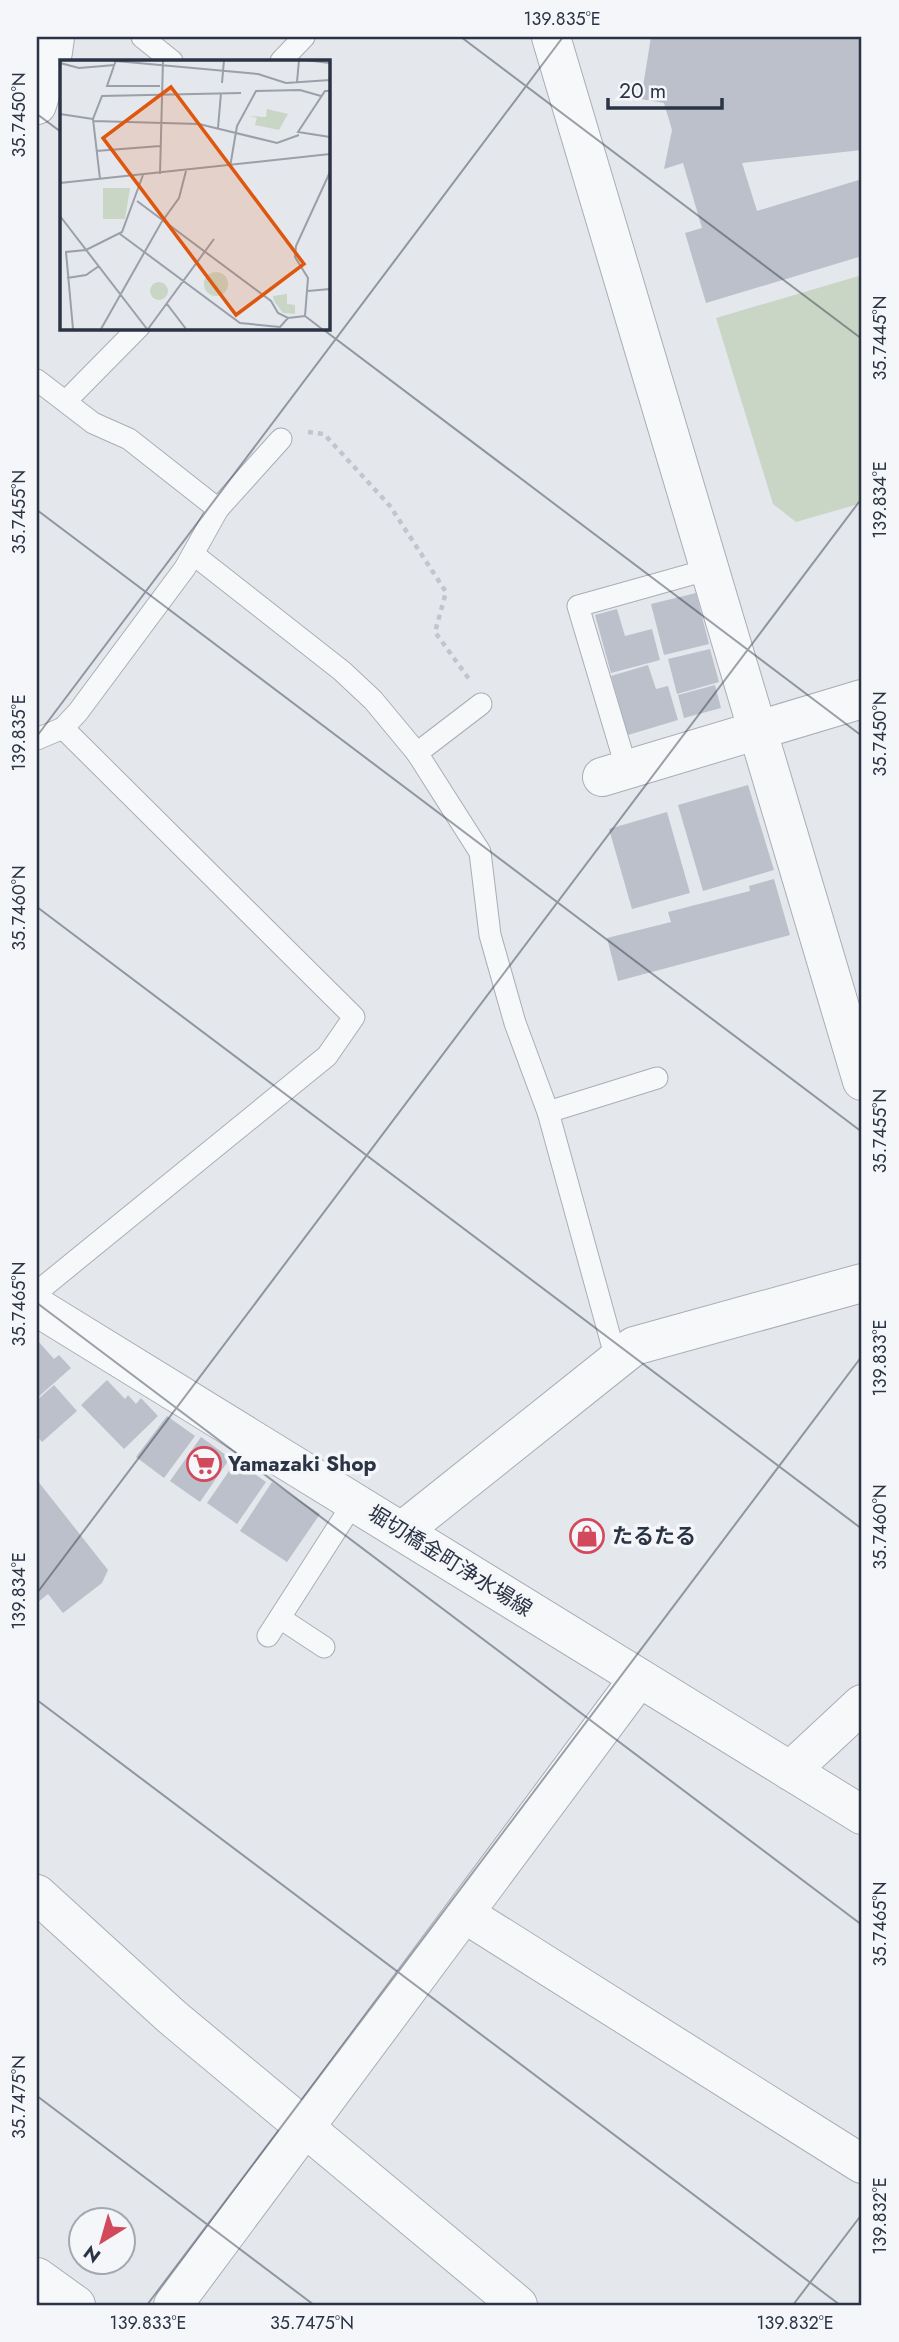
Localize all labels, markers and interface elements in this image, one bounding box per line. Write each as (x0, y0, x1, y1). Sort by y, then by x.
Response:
text: 139.835°E (523, 6, 601, 32)
inset map (60, 60, 329, 329)
scale bar (608, 66, 722, 110)
text: 35.7450°N (6, 72, 32, 158)
text: 20 m (619, 76, 666, 106)
text: 35.7445°N (867, 296, 893, 380)
text: 139.834°E (867, 461, 893, 539)
text: 35.7455°N (6, 470, 32, 554)
text: 35.7450°N (867, 691, 893, 777)
text: 139.835°E (6, 694, 32, 772)
text: 35.7460°N (6, 865, 32, 951)
text: 35.7455°N (867, 1089, 893, 1173)
text: 35.7465°N (6, 1262, 32, 1346)
text: 139.833°E (867, 1320, 893, 1396)
supermarket icon: Yamazaki Shop (185, 1445, 223, 1483)
place label: Yamazaki Shop (227, 1449, 377, 1479)
text: 35.7460°N (867, 1484, 893, 1570)
street label: 堀切橋金町浄水場線 (362, 1498, 538, 1624)
shop icon: たるたる (568, 1517, 606, 1555)
place label: たるたる (612, 1521, 696, 1551)
text: 139.834°E (6, 1552, 32, 1630)
text: 35.7465°N (867, 1882, 893, 1966)
text: 35.7475°N (6, 2055, 32, 2139)
text: 139.832°E (867, 2177, 893, 2255)
north arrow (66, 2206, 136, 2276)
text: N (78, 2239, 106, 2270)
text: 139.833°E (110, 2310, 186, 2336)
text: 35.7475°N (270, 2310, 354, 2336)
text: 139.832°E (756, 2310, 834, 2336)

